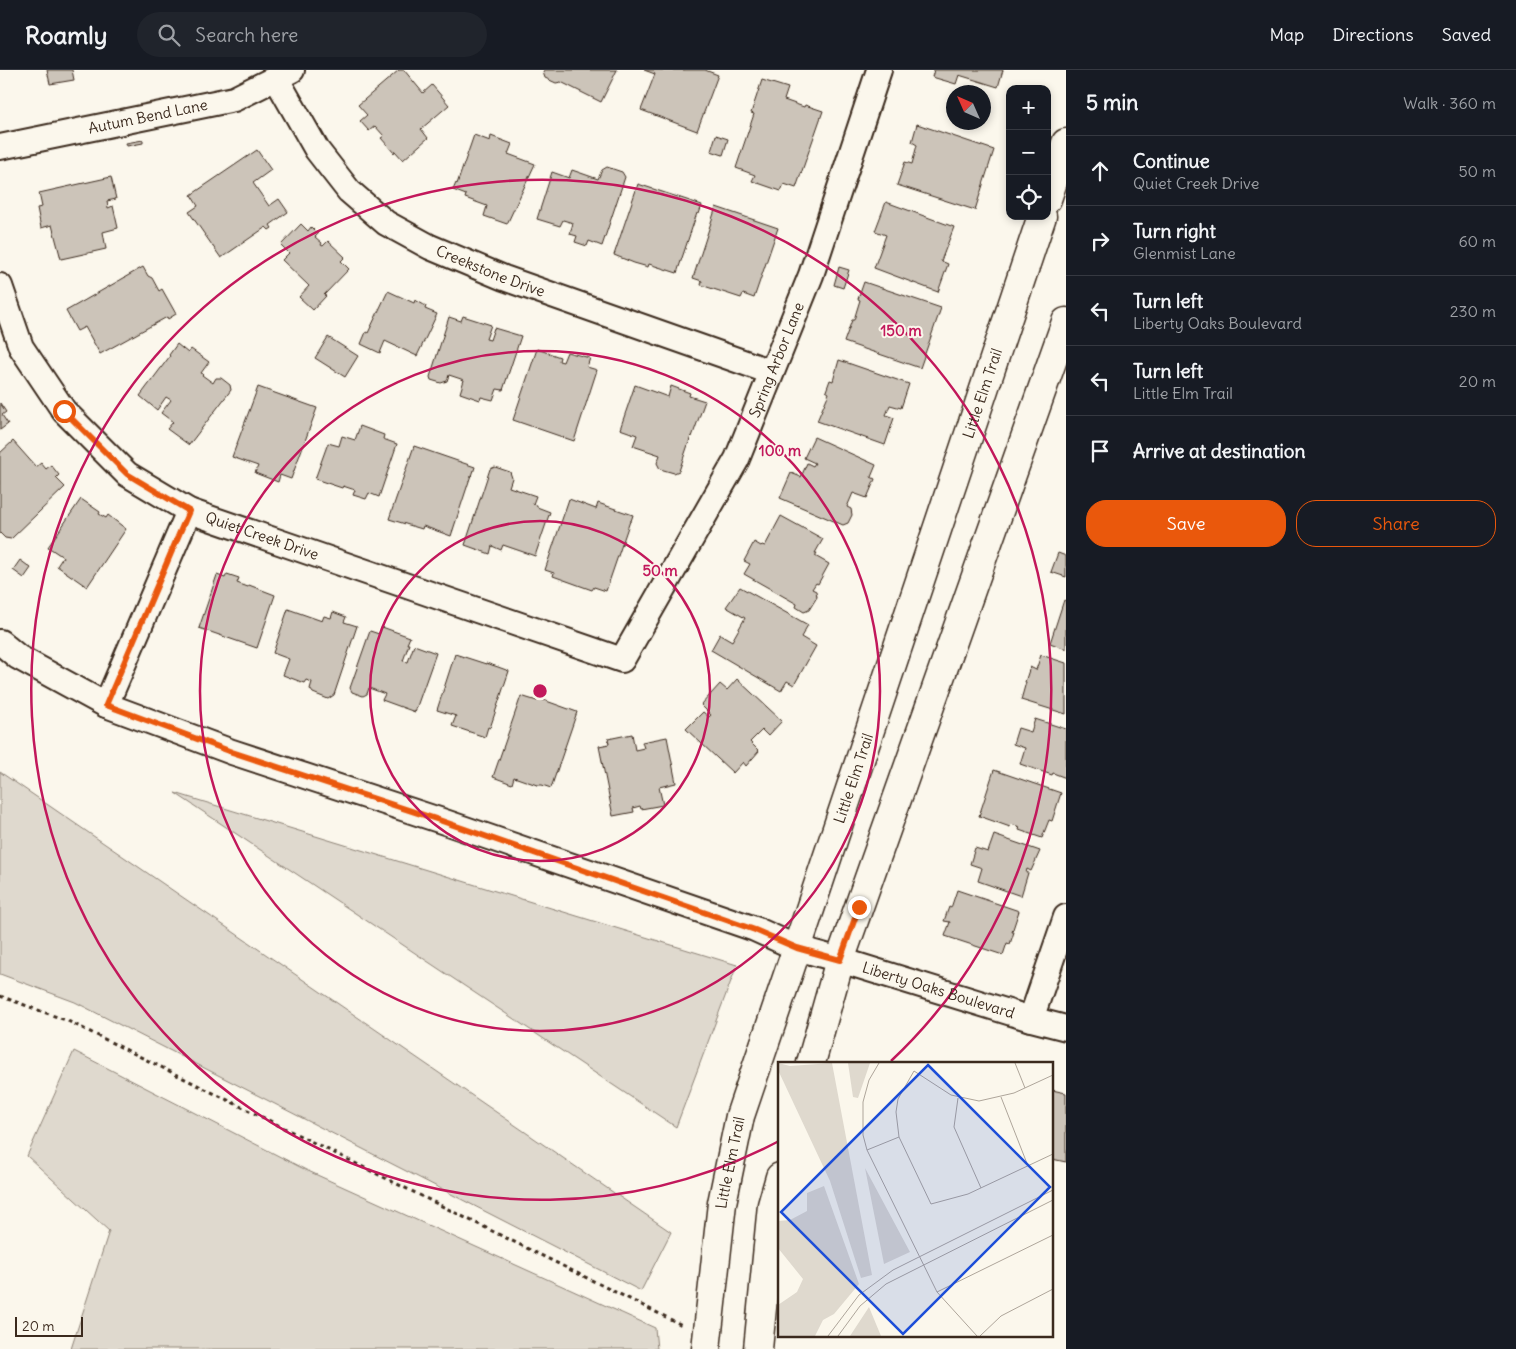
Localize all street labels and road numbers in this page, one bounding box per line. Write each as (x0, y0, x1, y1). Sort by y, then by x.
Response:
street label: Autum Bend Lane (86, 95, 209, 138)
street label: Creekstone Drive (433, 241, 548, 301)
street label: Spring Arbor Lane (745, 299, 808, 420)
street label: Little Elm Trail (958, 346, 1006, 441)
street label: Quiet Creek Drive (203, 507, 321, 564)
street label: Little Elm Trail (829, 731, 877, 826)
street label: Liberty Oaks Boulevard (860, 957, 1017, 1022)
street label: Little Elm Trail (711, 1115, 749, 1210)

